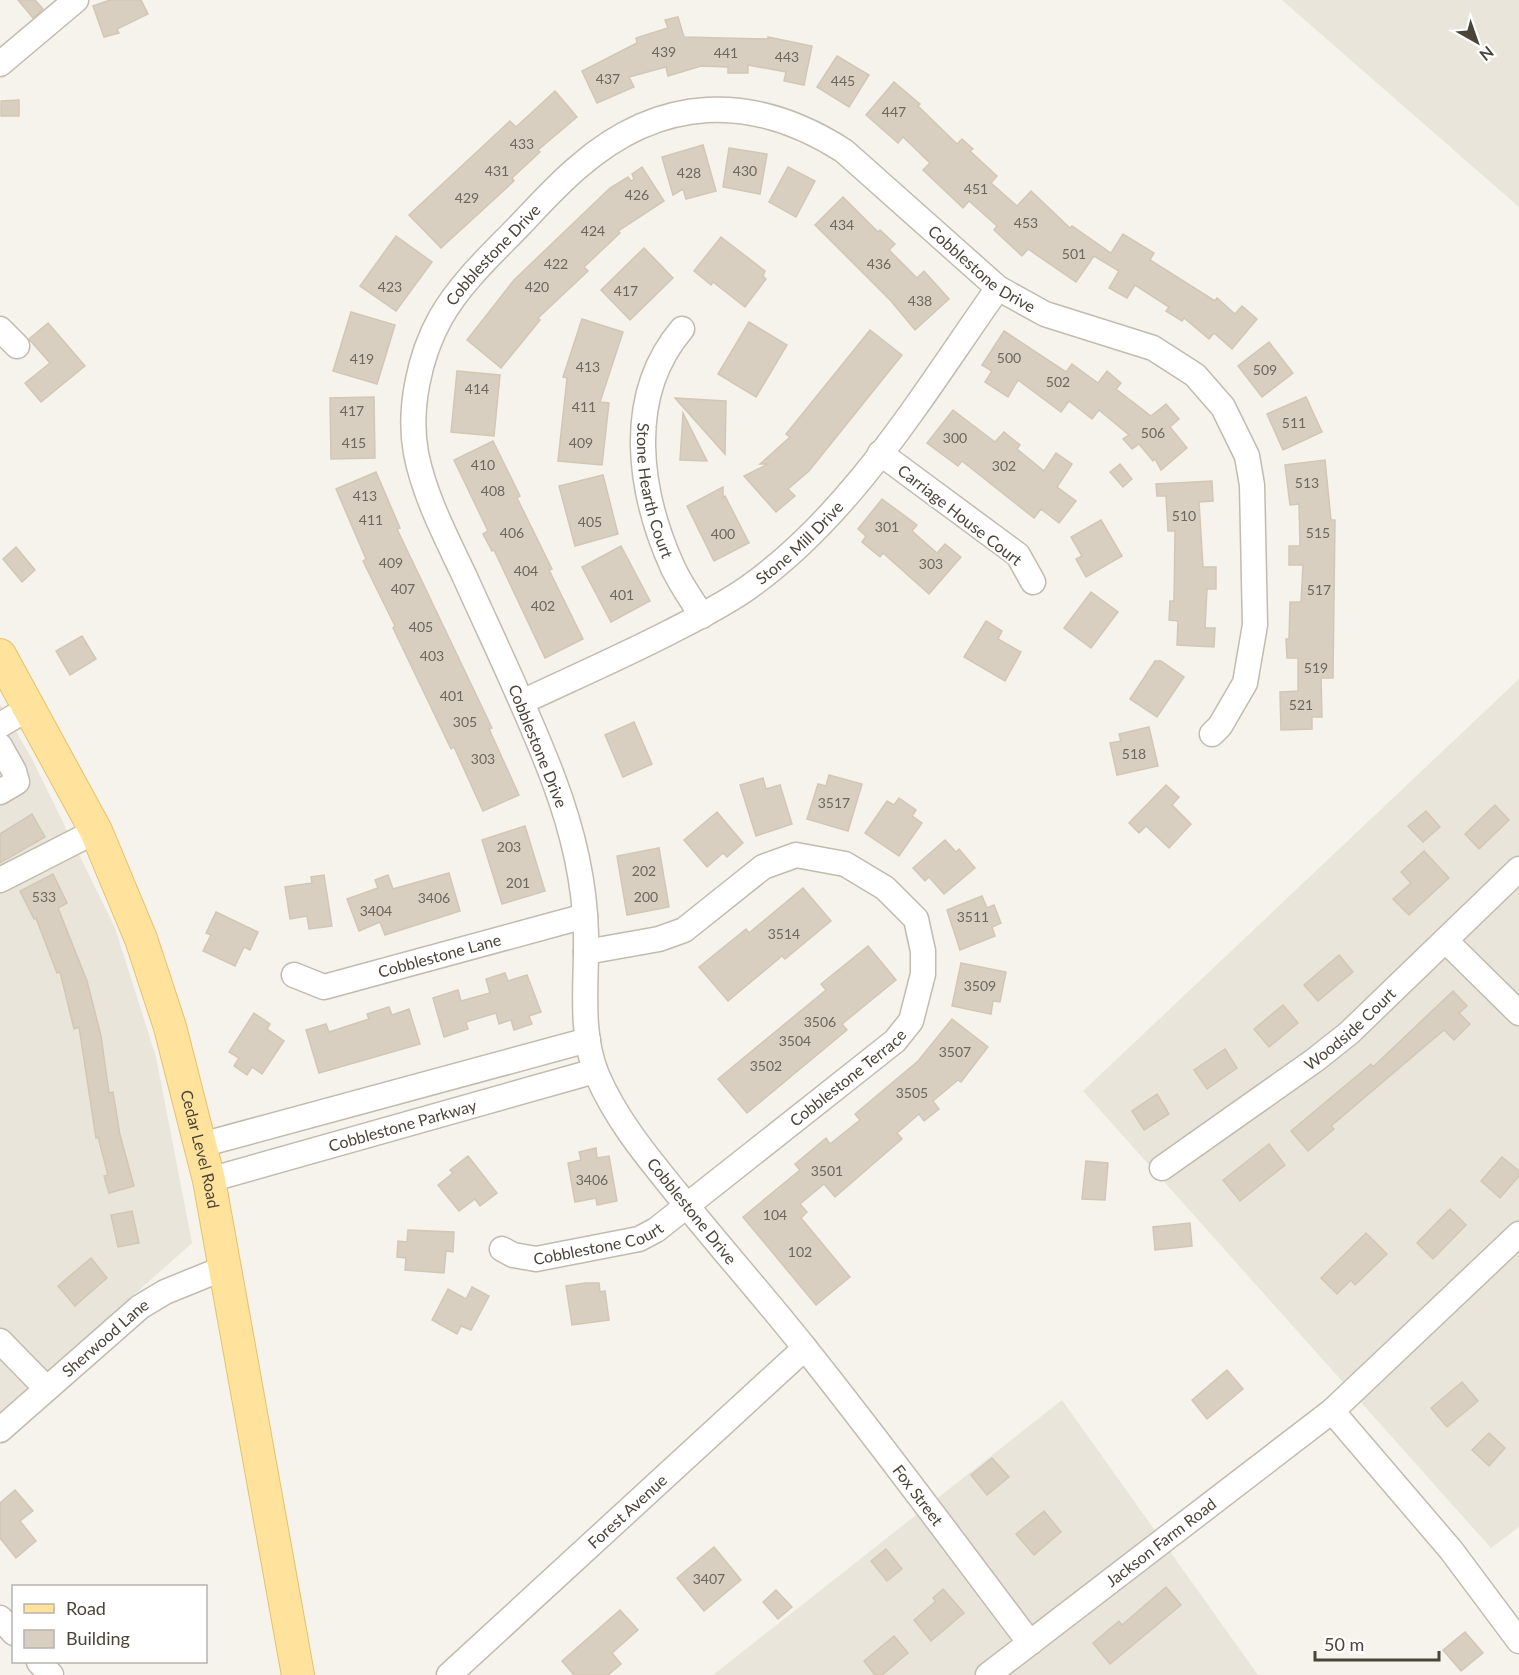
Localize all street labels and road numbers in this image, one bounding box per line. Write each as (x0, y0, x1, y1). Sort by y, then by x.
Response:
street label: Cobblestone Drive (441, 200, 544, 309)
street label: Cobblestone Drive (925, 221, 1039, 316)
street label: Stone Hearth Court (634, 422, 678, 561)
street label: Carriage House Court (894, 460, 1026, 569)
street label: Stone Mill Drive (752, 497, 847, 588)
street label: Cobblestone Drive (505, 681, 572, 810)
street label: Cobblestone Lane (376, 929, 503, 981)
street label: Woodside Court (1300, 983, 1399, 1074)
street label: Cobblestone Terrace (786, 1025, 910, 1130)
street label: Cedar Level Road (177, 1088, 224, 1210)
street label: Cobblestone Parkway (326, 1095, 479, 1155)
street label: Cobblestone Drive (644, 1154, 741, 1268)
street label: Cobblestone Court (532, 1218, 667, 1268)
street label: Sherwood Lane (58, 1294, 152, 1380)
street label: Fox Street (889, 1461, 948, 1529)
street label: Forest Avenue (583, 1470, 670, 1552)
street label: Jackson Farm Road (1102, 1494, 1219, 1590)

